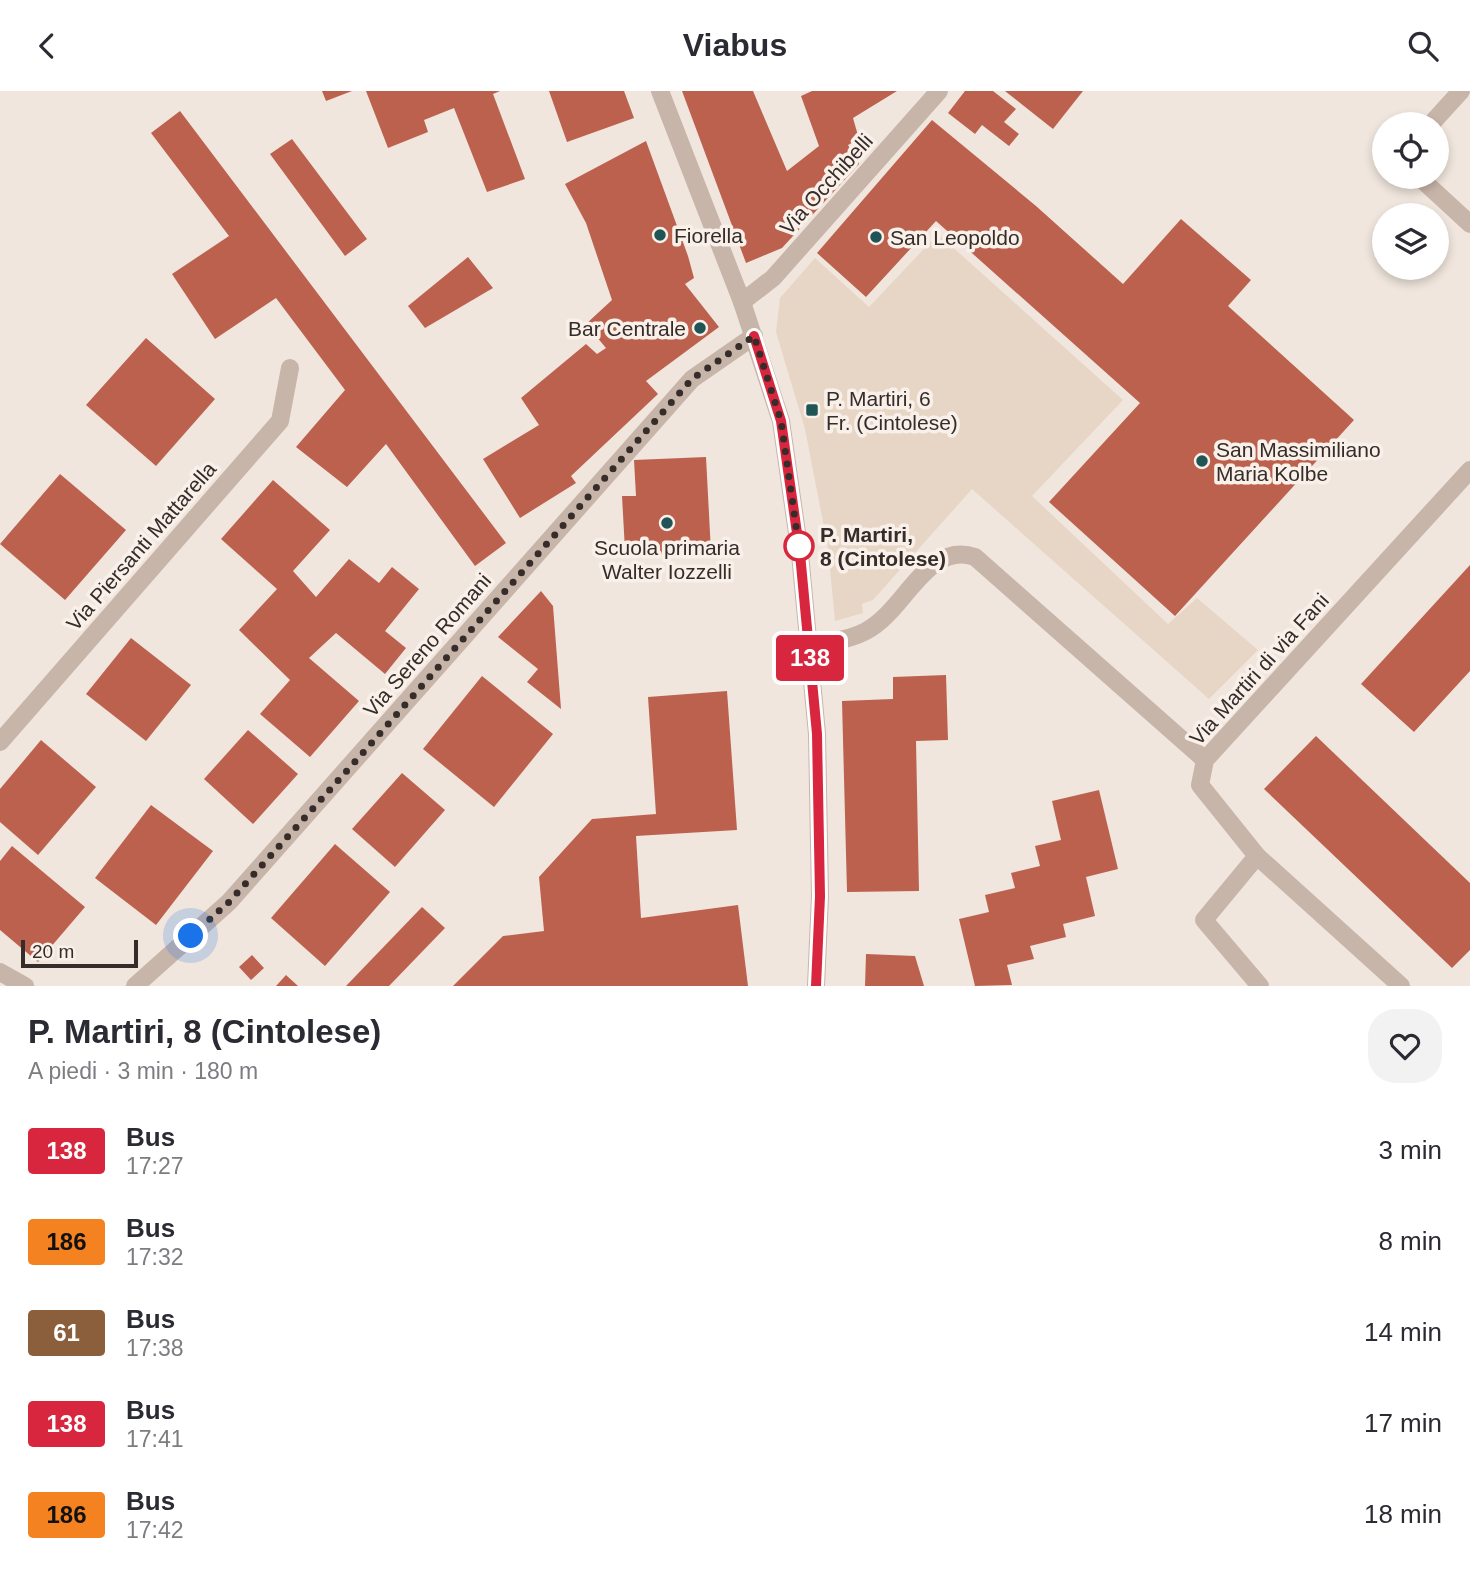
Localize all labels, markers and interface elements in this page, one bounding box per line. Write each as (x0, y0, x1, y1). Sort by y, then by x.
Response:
icon: back (28, 27, 66, 65)
text: Viabus (683, 27, 787, 63)
icon: search (1404, 27, 1442, 65)
map controls (1372, 112, 1449, 280)
button: locate (1372, 112, 1449, 189)
street label: Via Occhibelli (775, 129, 877, 239)
button: layers (1372, 203, 1449, 280)
place label: Fiorella (674, 224, 743, 247)
place label: San Leopoldo (890, 226, 1020, 249)
marker: Fiorella (652, 227, 668, 243)
marker: San Leopoldo (868, 229, 884, 245)
place label: Bar Centrale (568, 317, 686, 340)
marker: Bar Centrale (692, 320, 708, 336)
place label: P. Martiri, 6 Fr. (Cintolese) (826, 387, 958, 434)
marker: P. Martiri, 6 Fr. (Cintolese) (804, 402, 820, 418)
place label: San Massimiliano Maria Kolbe (1216, 438, 1381, 485)
marker: San Massimiliano Maria Kolbe (1194, 453, 1210, 469)
street label: Via Piersanti Mattarella (62, 457, 221, 635)
marker: Scuola primaria Walter Iozzelli (659, 515, 675, 531)
place label: P. Martiri, 8 (Cintolese) (820, 523, 946, 570)
marker: P. Martiri, 8 (Cintolese) (784, 531, 814, 561)
place label: Scuola primaria Walter Iozzelli (594, 536, 740, 583)
street label: Via Sereno Romani (359, 569, 495, 721)
street label: Via Martiri di via Fani (1185, 589, 1333, 749)
line badge: 138 (770, 635, 850, 681)
text: 138 (790, 644, 830, 671)
your location (173, 918, 208, 953)
scale bar (21, 937, 138, 969)
text: 20 m (32, 941, 74, 962)
button: heart (1368, 1009, 1442, 1083)
text: P. Martiri, 8 (Cintolese) (28, 1013, 381, 1050)
text: A piedi · 3 min · 180 m (28, 1058, 258, 1084)
text: Bus (126, 1122, 175, 1152)
text: 3 min (1378, 1135, 1442, 1165)
text: 138 (46, 1137, 87, 1164)
text: 17:27 (126, 1153, 184, 1179)
text: Bus (126, 1213, 175, 1243)
text: 8 min (1378, 1226, 1442, 1256)
text: 186 (46, 1228, 87, 1255)
text: 17:32 (126, 1244, 184, 1270)
text: Bus (126, 1304, 175, 1334)
text: 14 min (1364, 1317, 1442, 1347)
text: 61 (53, 1319, 80, 1346)
text: 17:38 (126, 1335, 184, 1361)
text: Bus (126, 1395, 175, 1425)
text: 17 min (1364, 1408, 1442, 1438)
text: 138 (46, 1410, 87, 1437)
text: 17:41 (126, 1426, 184, 1452)
text: Bus (126, 1486, 175, 1516)
text: 18 min (1364, 1499, 1442, 1529)
text: 186 (46, 1501, 87, 1528)
text: 17:42 (126, 1517, 184, 1543)

